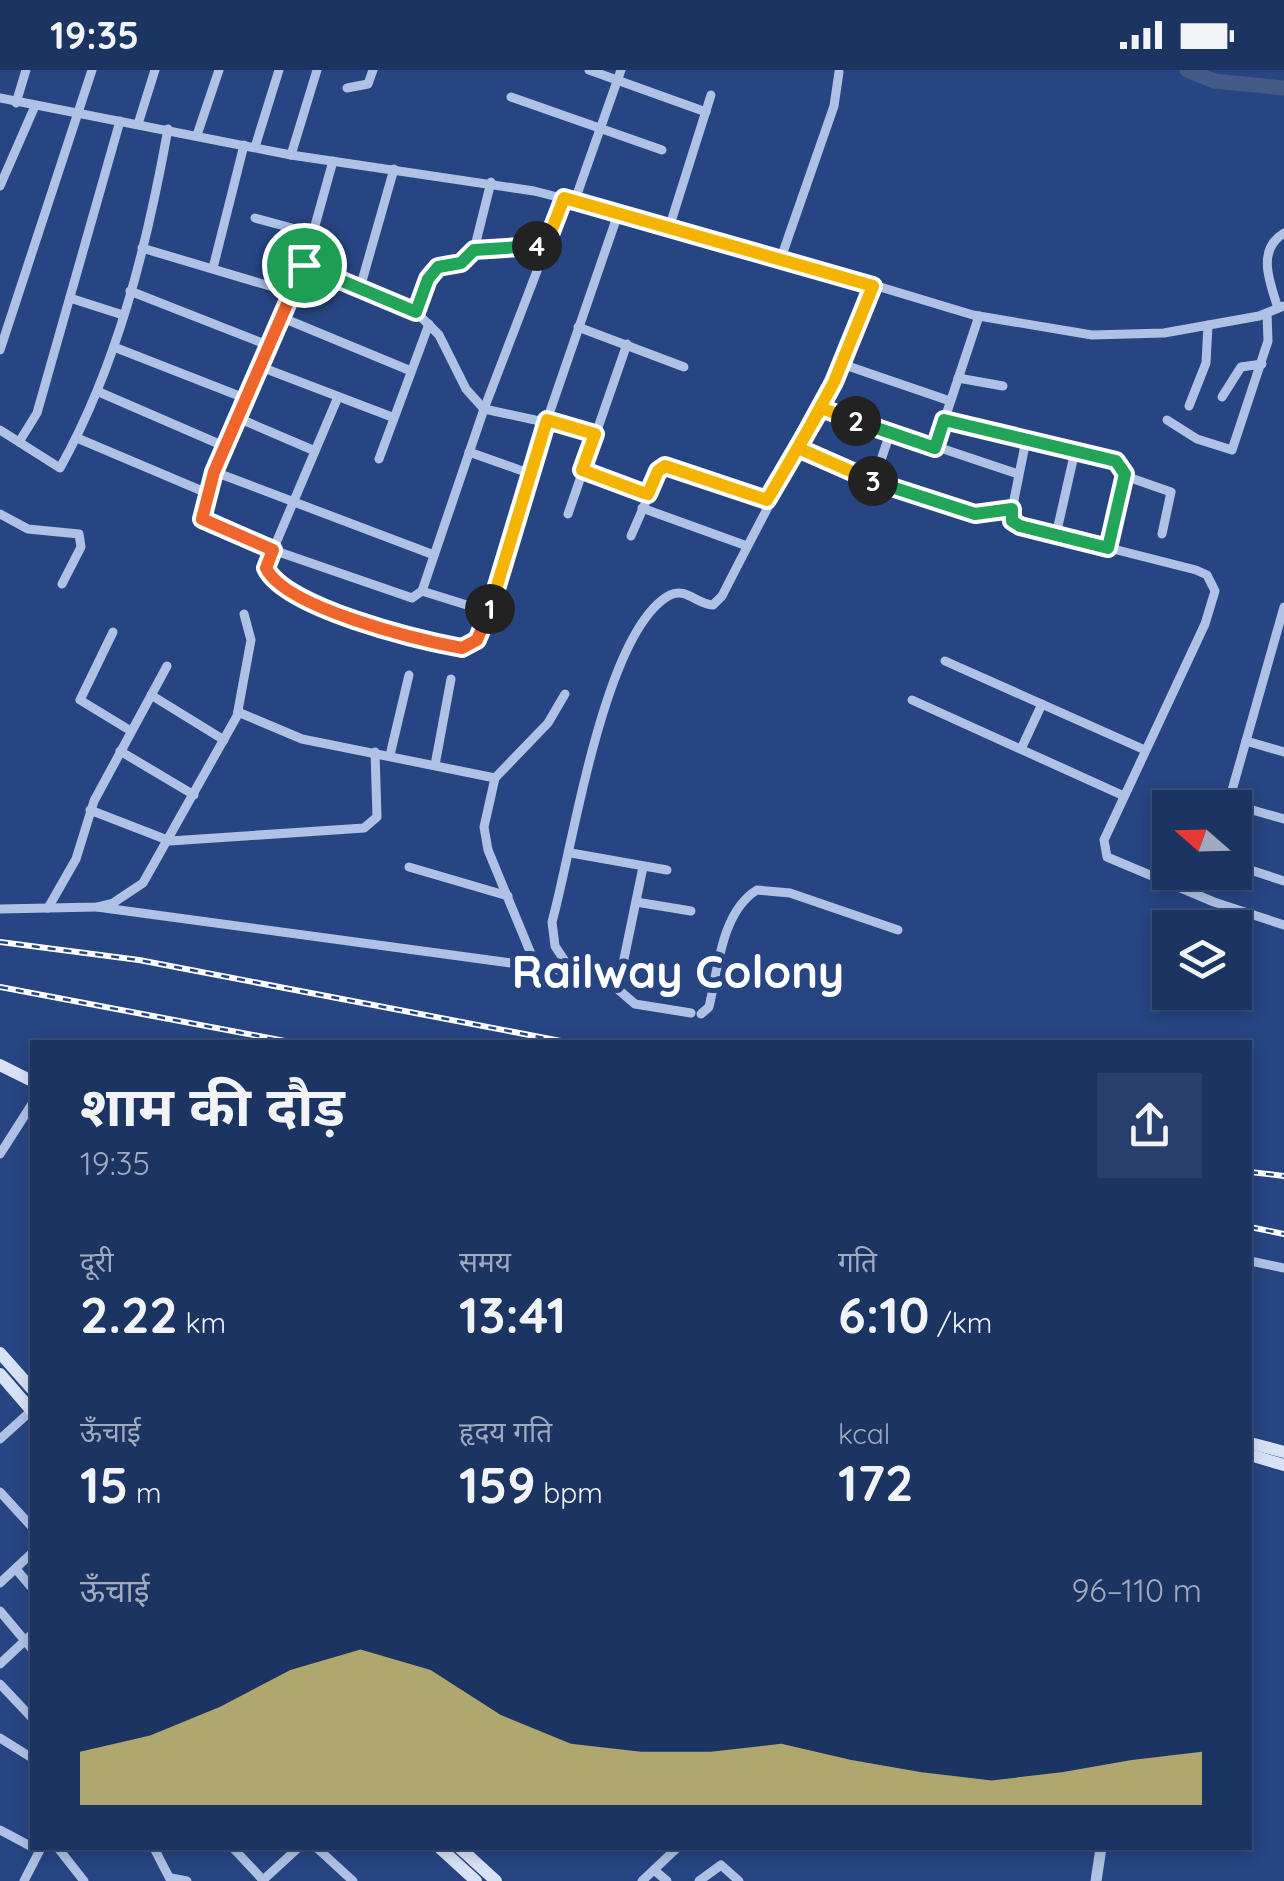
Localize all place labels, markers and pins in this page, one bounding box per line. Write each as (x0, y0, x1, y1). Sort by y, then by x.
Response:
pin: 4 (512, 221, 562, 271)
pin (262, 223, 347, 308)
pin: 2 (831, 396, 881, 446)
pin: 3 (848, 456, 898, 506)
pin: 1 (465, 584, 515, 634)

